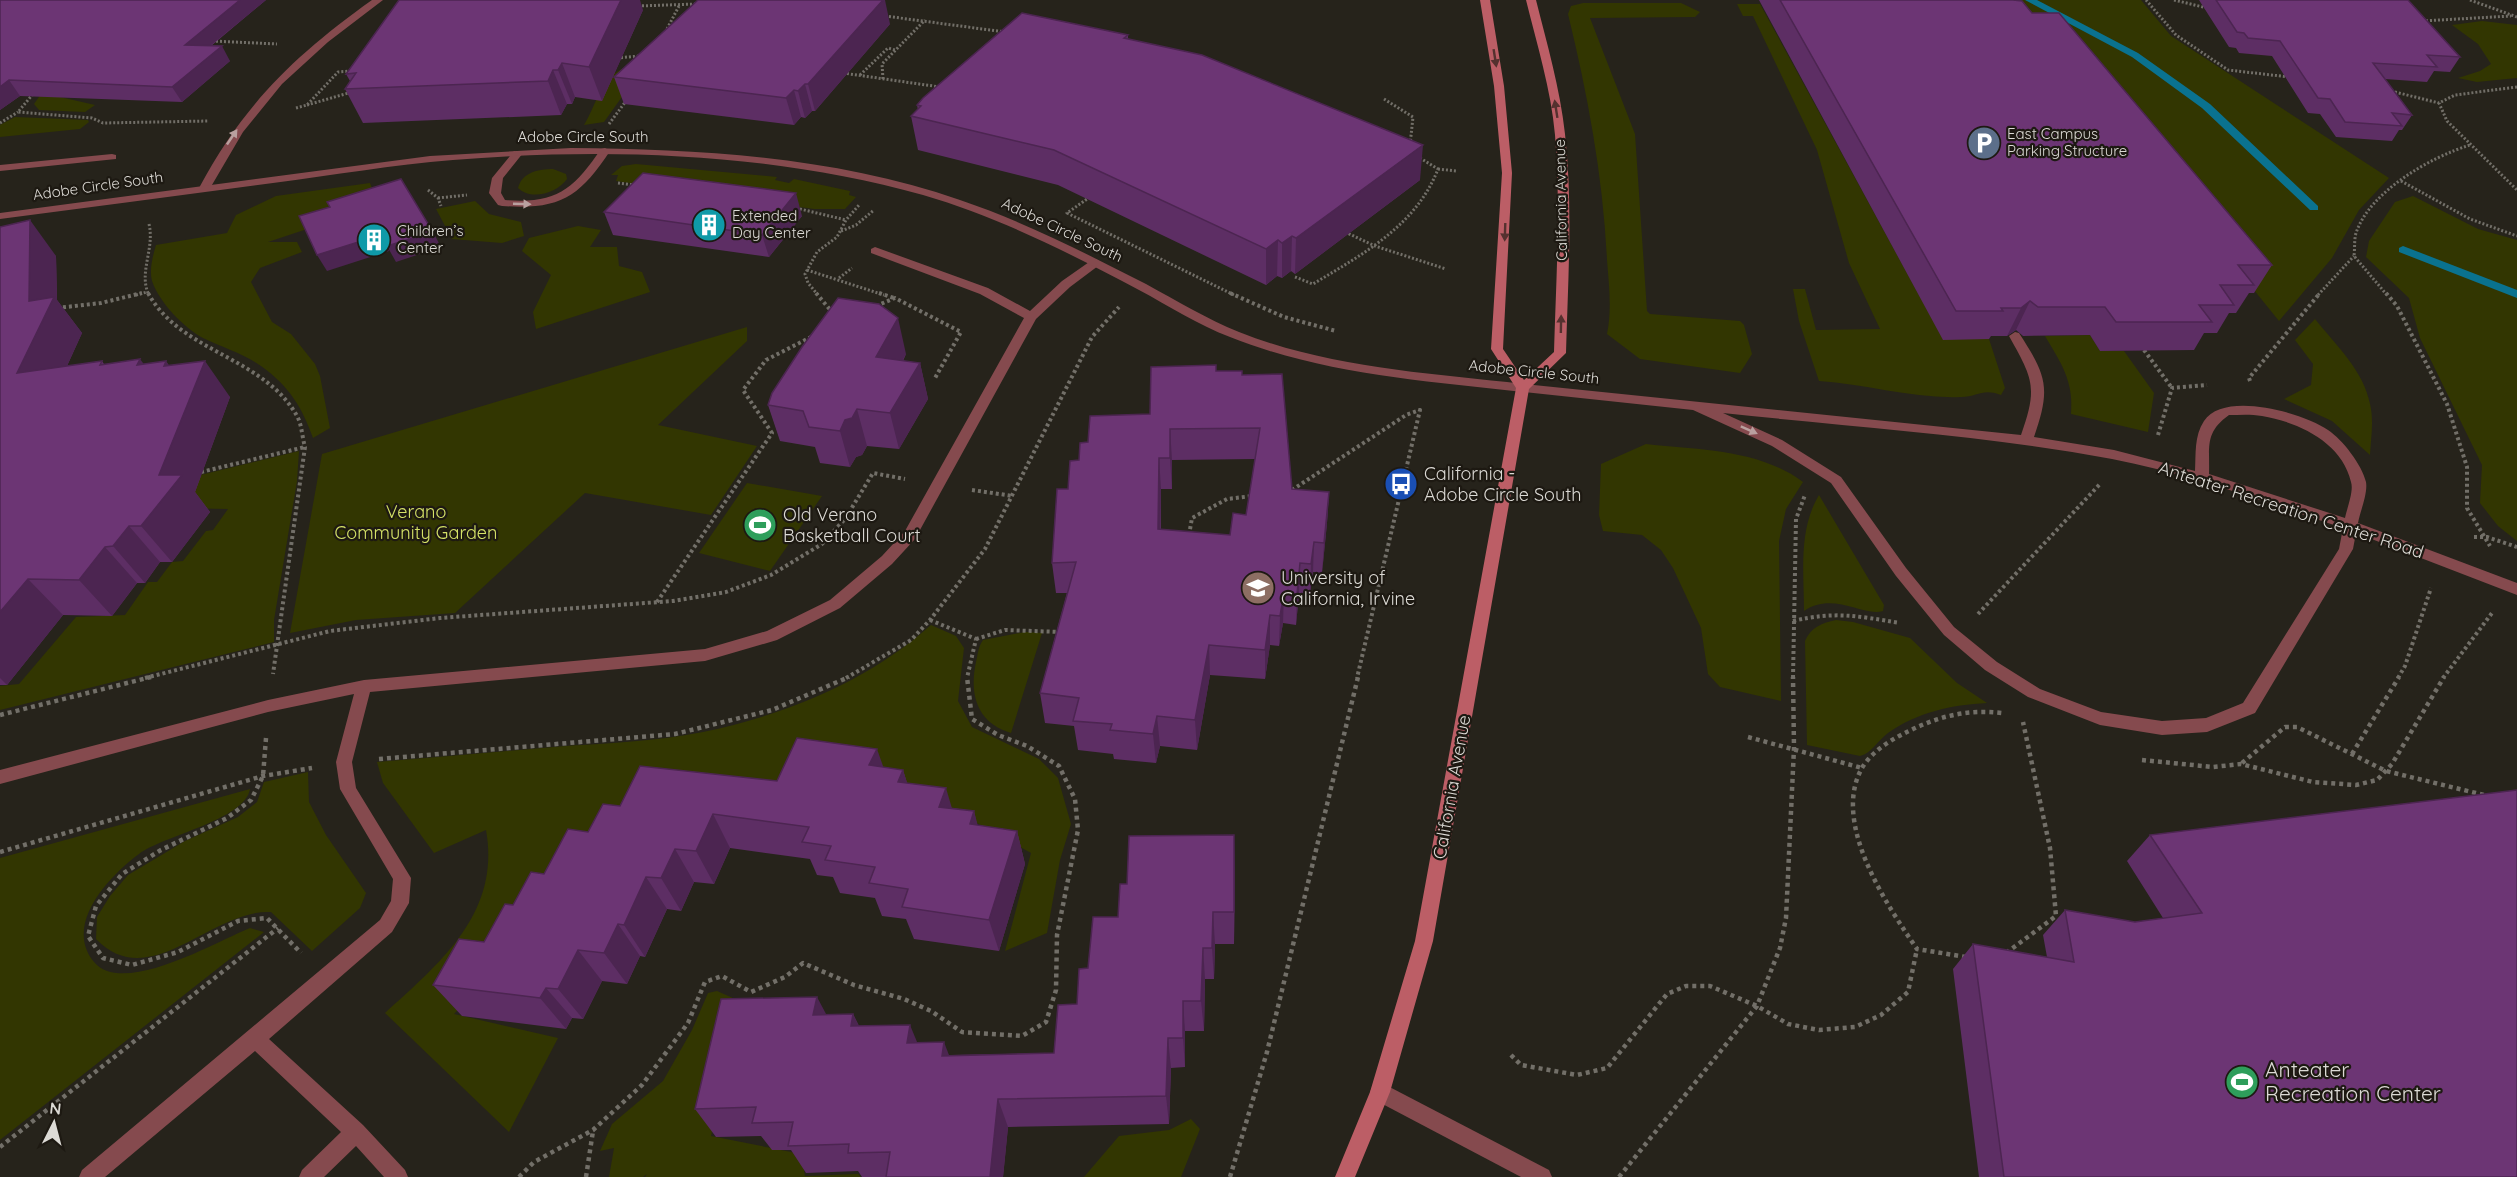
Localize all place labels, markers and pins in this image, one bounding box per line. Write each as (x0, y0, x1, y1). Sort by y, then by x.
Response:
place label: East Campus Parking Structure (2007, 124, 2127, 160)
parking icon: East Campus Parking Structure (1966, 125, 2002, 161)
place label: Extended Day Center (732, 206, 811, 242)
building icon: Extended Day Center (691, 207, 727, 243)
place label: Children’s Center (397, 221, 463, 257)
building icon: Children’s Center (356, 222, 392, 258)
place label: California - Adobe Circle South (1424, 462, 1581, 506)
bus stop icon: California - Adobe Circle South (1383, 466, 1419, 502)
place label: Old Verano Basketball Court (783, 503, 920, 547)
sports icon: Old Verano Basketball Court (742, 507, 778, 543)
place label: University of California, Irvine (1281, 566, 1415, 610)
school or university icon: University of California, Irvine (1240, 570, 1276, 606)
place label: Anteater Recreation Center (2265, 1056, 2441, 1106)
sports icon: Anteater Recreation Center (2224, 1064, 2260, 1100)

